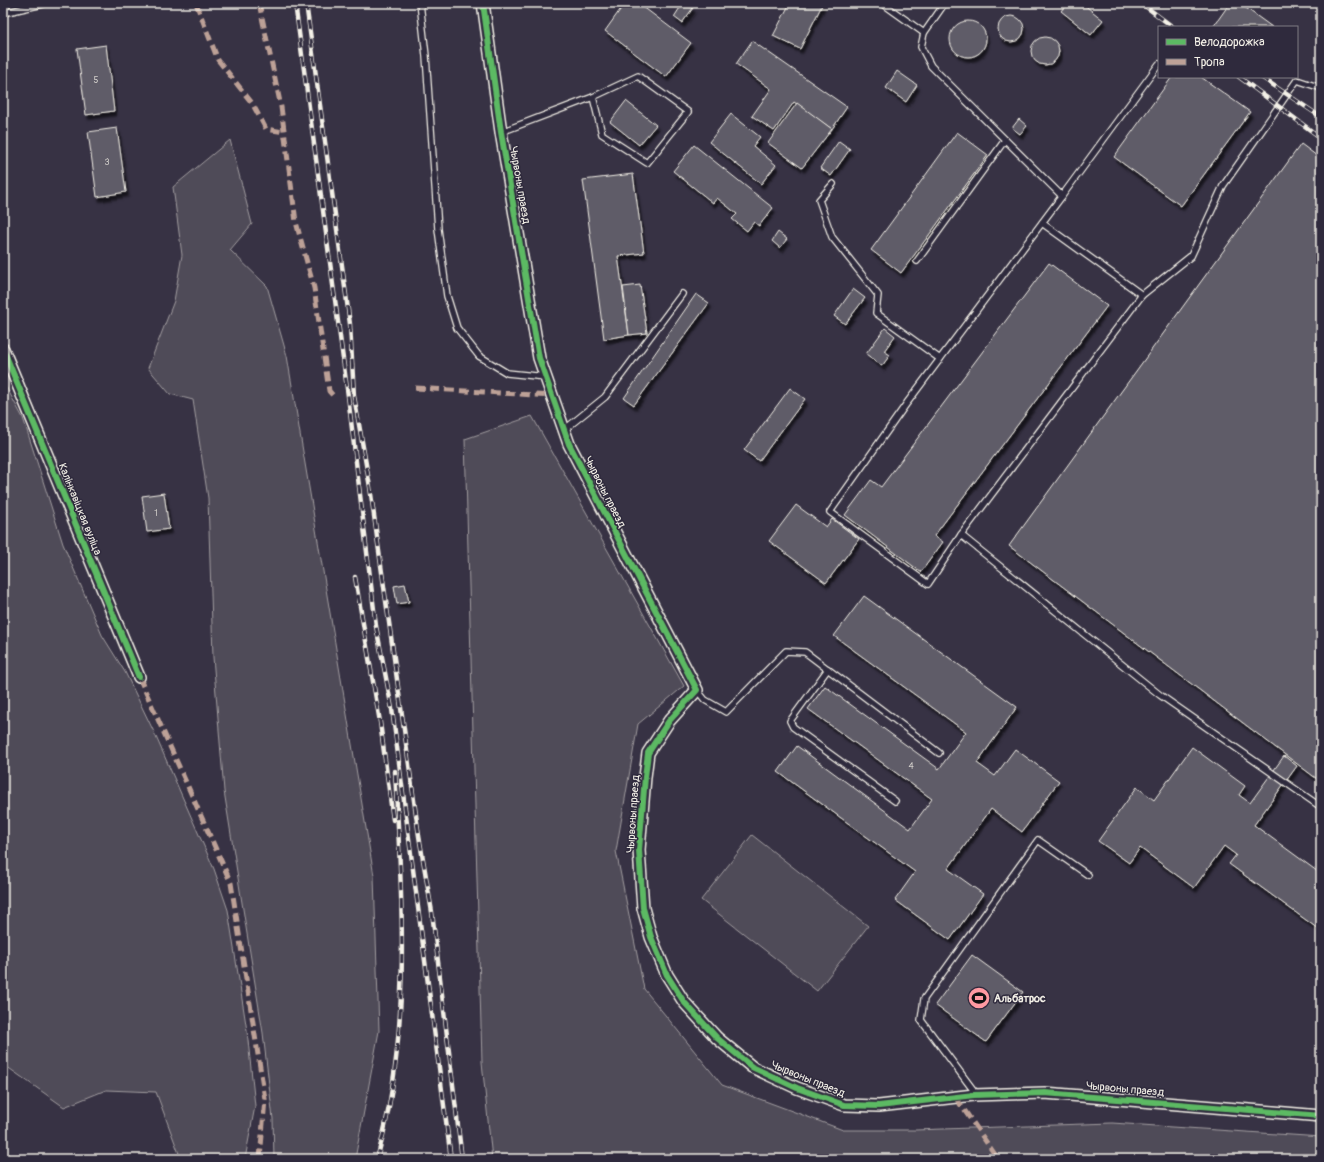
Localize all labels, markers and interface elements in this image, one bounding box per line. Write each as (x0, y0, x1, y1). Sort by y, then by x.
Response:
legend (1158, 26, 1298, 78)
text: Велодорожка (1194, 35, 1265, 50)
text: Тропа (1194, 55, 1225, 70)
house number: 5 (94, 75, 99, 86)
street label: Чырвоны праезд (507, 145, 533, 225)
house number: 3 (104, 157, 110, 168)
street label: Чырвоны праезд (581, 454, 629, 530)
street label: Калінкавіцкая вуліца (56, 461, 104, 557)
house number: 1 (154, 508, 158, 519)
house number: 4 (908, 761, 914, 772)
street label: Чырвоны праезд (624, 774, 642, 854)
sports icon: Альбатрос (966, 985, 992, 1011)
place label: Альбатрос (994, 992, 1046, 1005)
street label: Чырвоны праезд (769, 1058, 847, 1100)
street label: Чырвоны праезд (1085, 1079, 1165, 1099)

